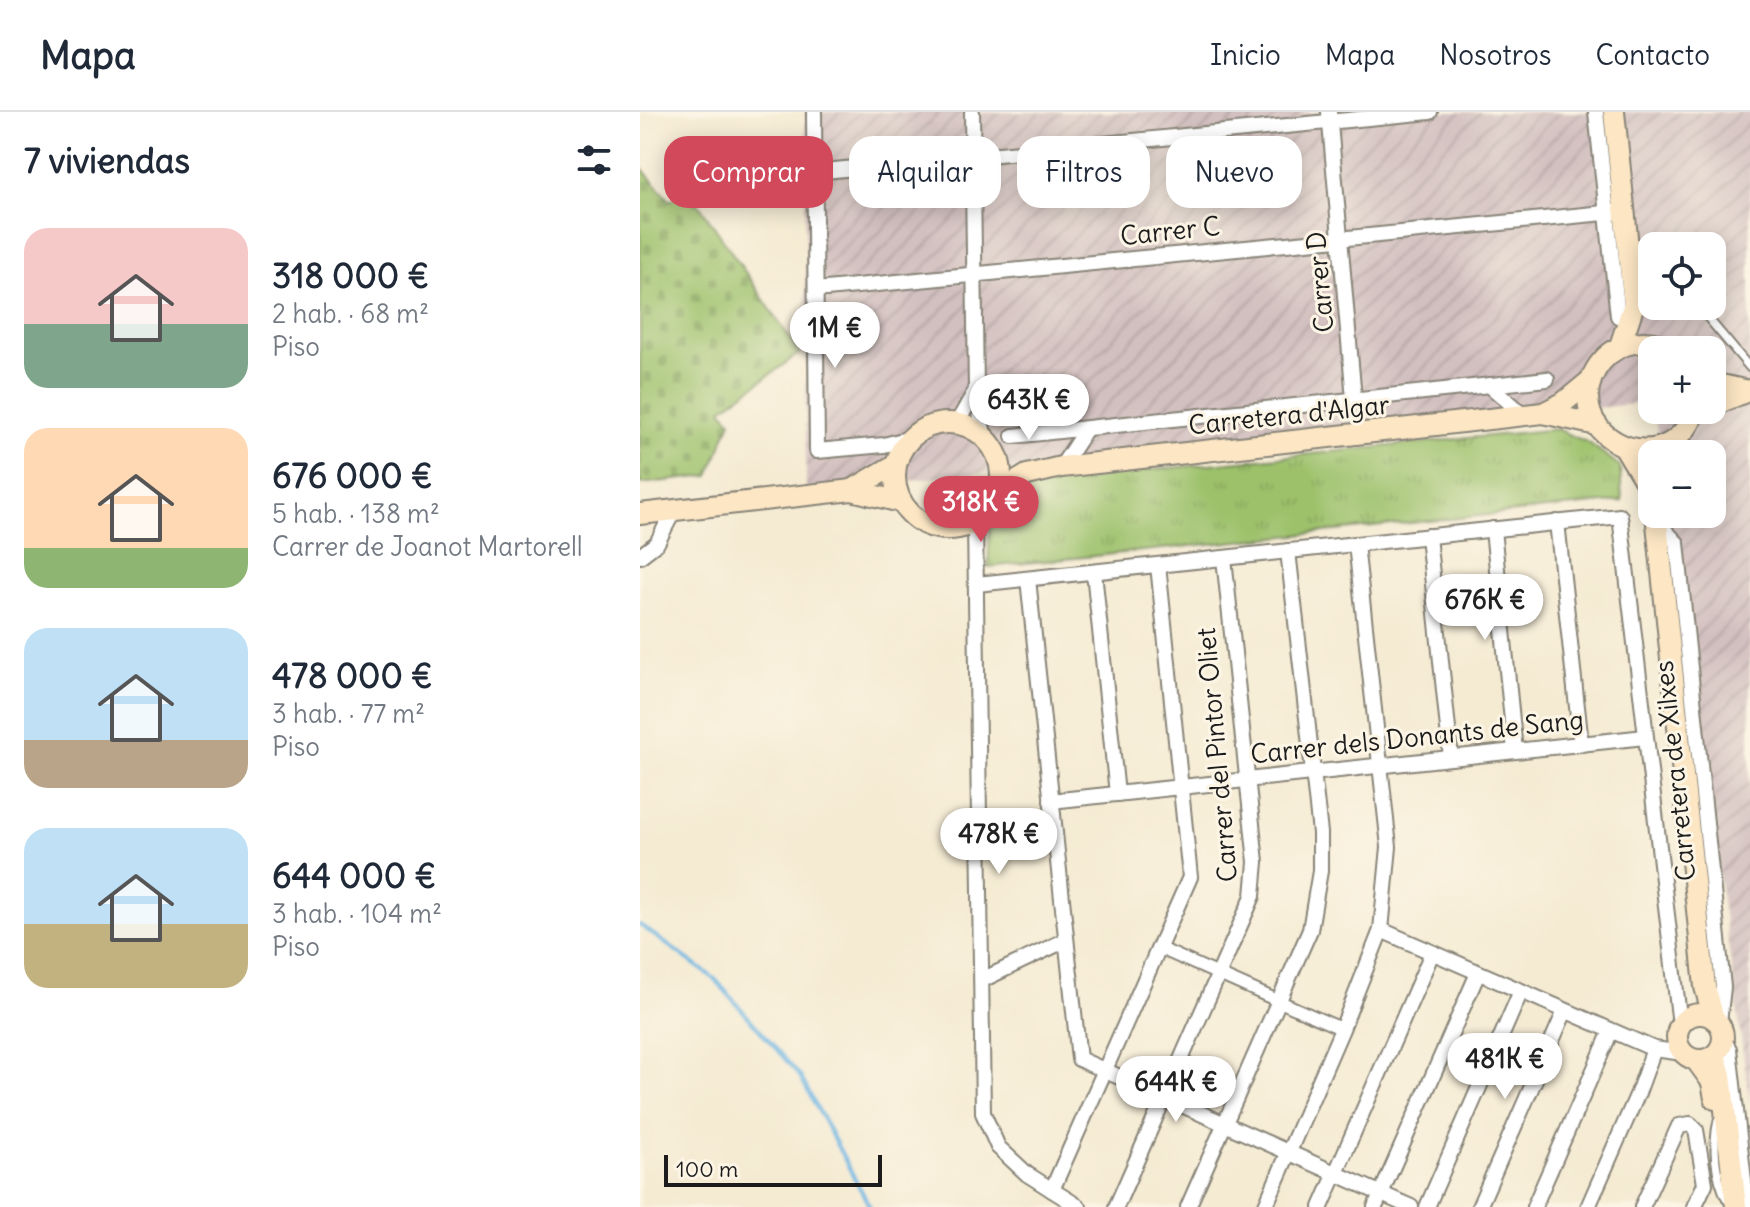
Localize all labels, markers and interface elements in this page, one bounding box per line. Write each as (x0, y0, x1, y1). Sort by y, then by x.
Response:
text: Mapa (40, 32, 136, 79)
text: Inicio (1210, 37, 1281, 73)
text: Mapa (1325, 37, 1395, 73)
text: Nosotros (1439, 37, 1551, 73)
text: Contacto (1595, 37, 1710, 73)
chip: Comprar (664, 136, 833, 208)
chip: Alquilar (849, 136, 1001, 208)
chip: Filtros (1017, 136, 1150, 208)
chip: Nuevo (1166, 136, 1302, 208)
icon: filters (572, 138, 616, 182)
text: 7 viviendas (24, 139, 190, 182)
street label: Carrer C (1118, 209, 1221, 252)
street label: Carrer D (1299, 230, 1340, 334)
map controls (1638, 232, 1726, 528)
button: locate (1638, 232, 1726, 320)
text: 318 000 € (272, 254, 429, 297)
icon: home (88, 260, 184, 356)
text: 2 hab. · 68 m² (272, 297, 429, 330)
pin: 1M € (788, 302, 882, 370)
text: 1M € (808, 311, 862, 344)
text: Piso (272, 330, 320, 363)
button: + (1638, 336, 1726, 424)
pin: 643K € (964, 374, 1094, 442)
text: 643K € (987, 383, 1071, 416)
street label: Carretera d'Algar (1187, 388, 1391, 441)
button: − (1638, 440, 1726, 528)
text: 676 000 € (272, 454, 433, 497)
icon: home (88, 460, 184, 556)
pin: 318K € (916, 476, 1046, 544)
text: 318K € (942, 485, 1020, 518)
text: 5 hab. · 138 m² (272, 497, 440, 530)
text: Carrer de Joanot Martorell (272, 530, 583, 563)
pin: 676K € (1420, 574, 1550, 642)
text: 676K € (1444, 583, 1526, 616)
street label: Carrer del Pintor Oliet (1189, 626, 1244, 884)
text: 478 000 € (272, 654, 433, 697)
street label: Carretera de Xilxes (1647, 659, 1702, 883)
icon: home (88, 660, 184, 756)
text: 3 hab. · 77 m² (272, 697, 425, 730)
street label: Carrer dels Donants de Sang (1249, 703, 1585, 770)
text: Piso (272, 730, 320, 763)
pin: 478K € (934, 808, 1064, 876)
text: 478K € (958, 817, 1040, 850)
text: 644 000 € (272, 854, 436, 897)
icon: home (88, 860, 184, 956)
text: 3 hab. · 104 m² (272, 897, 442, 930)
text: Piso (272, 930, 320, 963)
pin: 481K € (1440, 1033, 1570, 1101)
text: 481K € (1465, 1042, 1545, 1075)
pin: 644K € (1111, 1056, 1241, 1124)
text: 644K € (1134, 1065, 1218, 1098)
scale bar (664, 1151, 882, 1187)
text: 100 m (676, 1155, 738, 1183)

